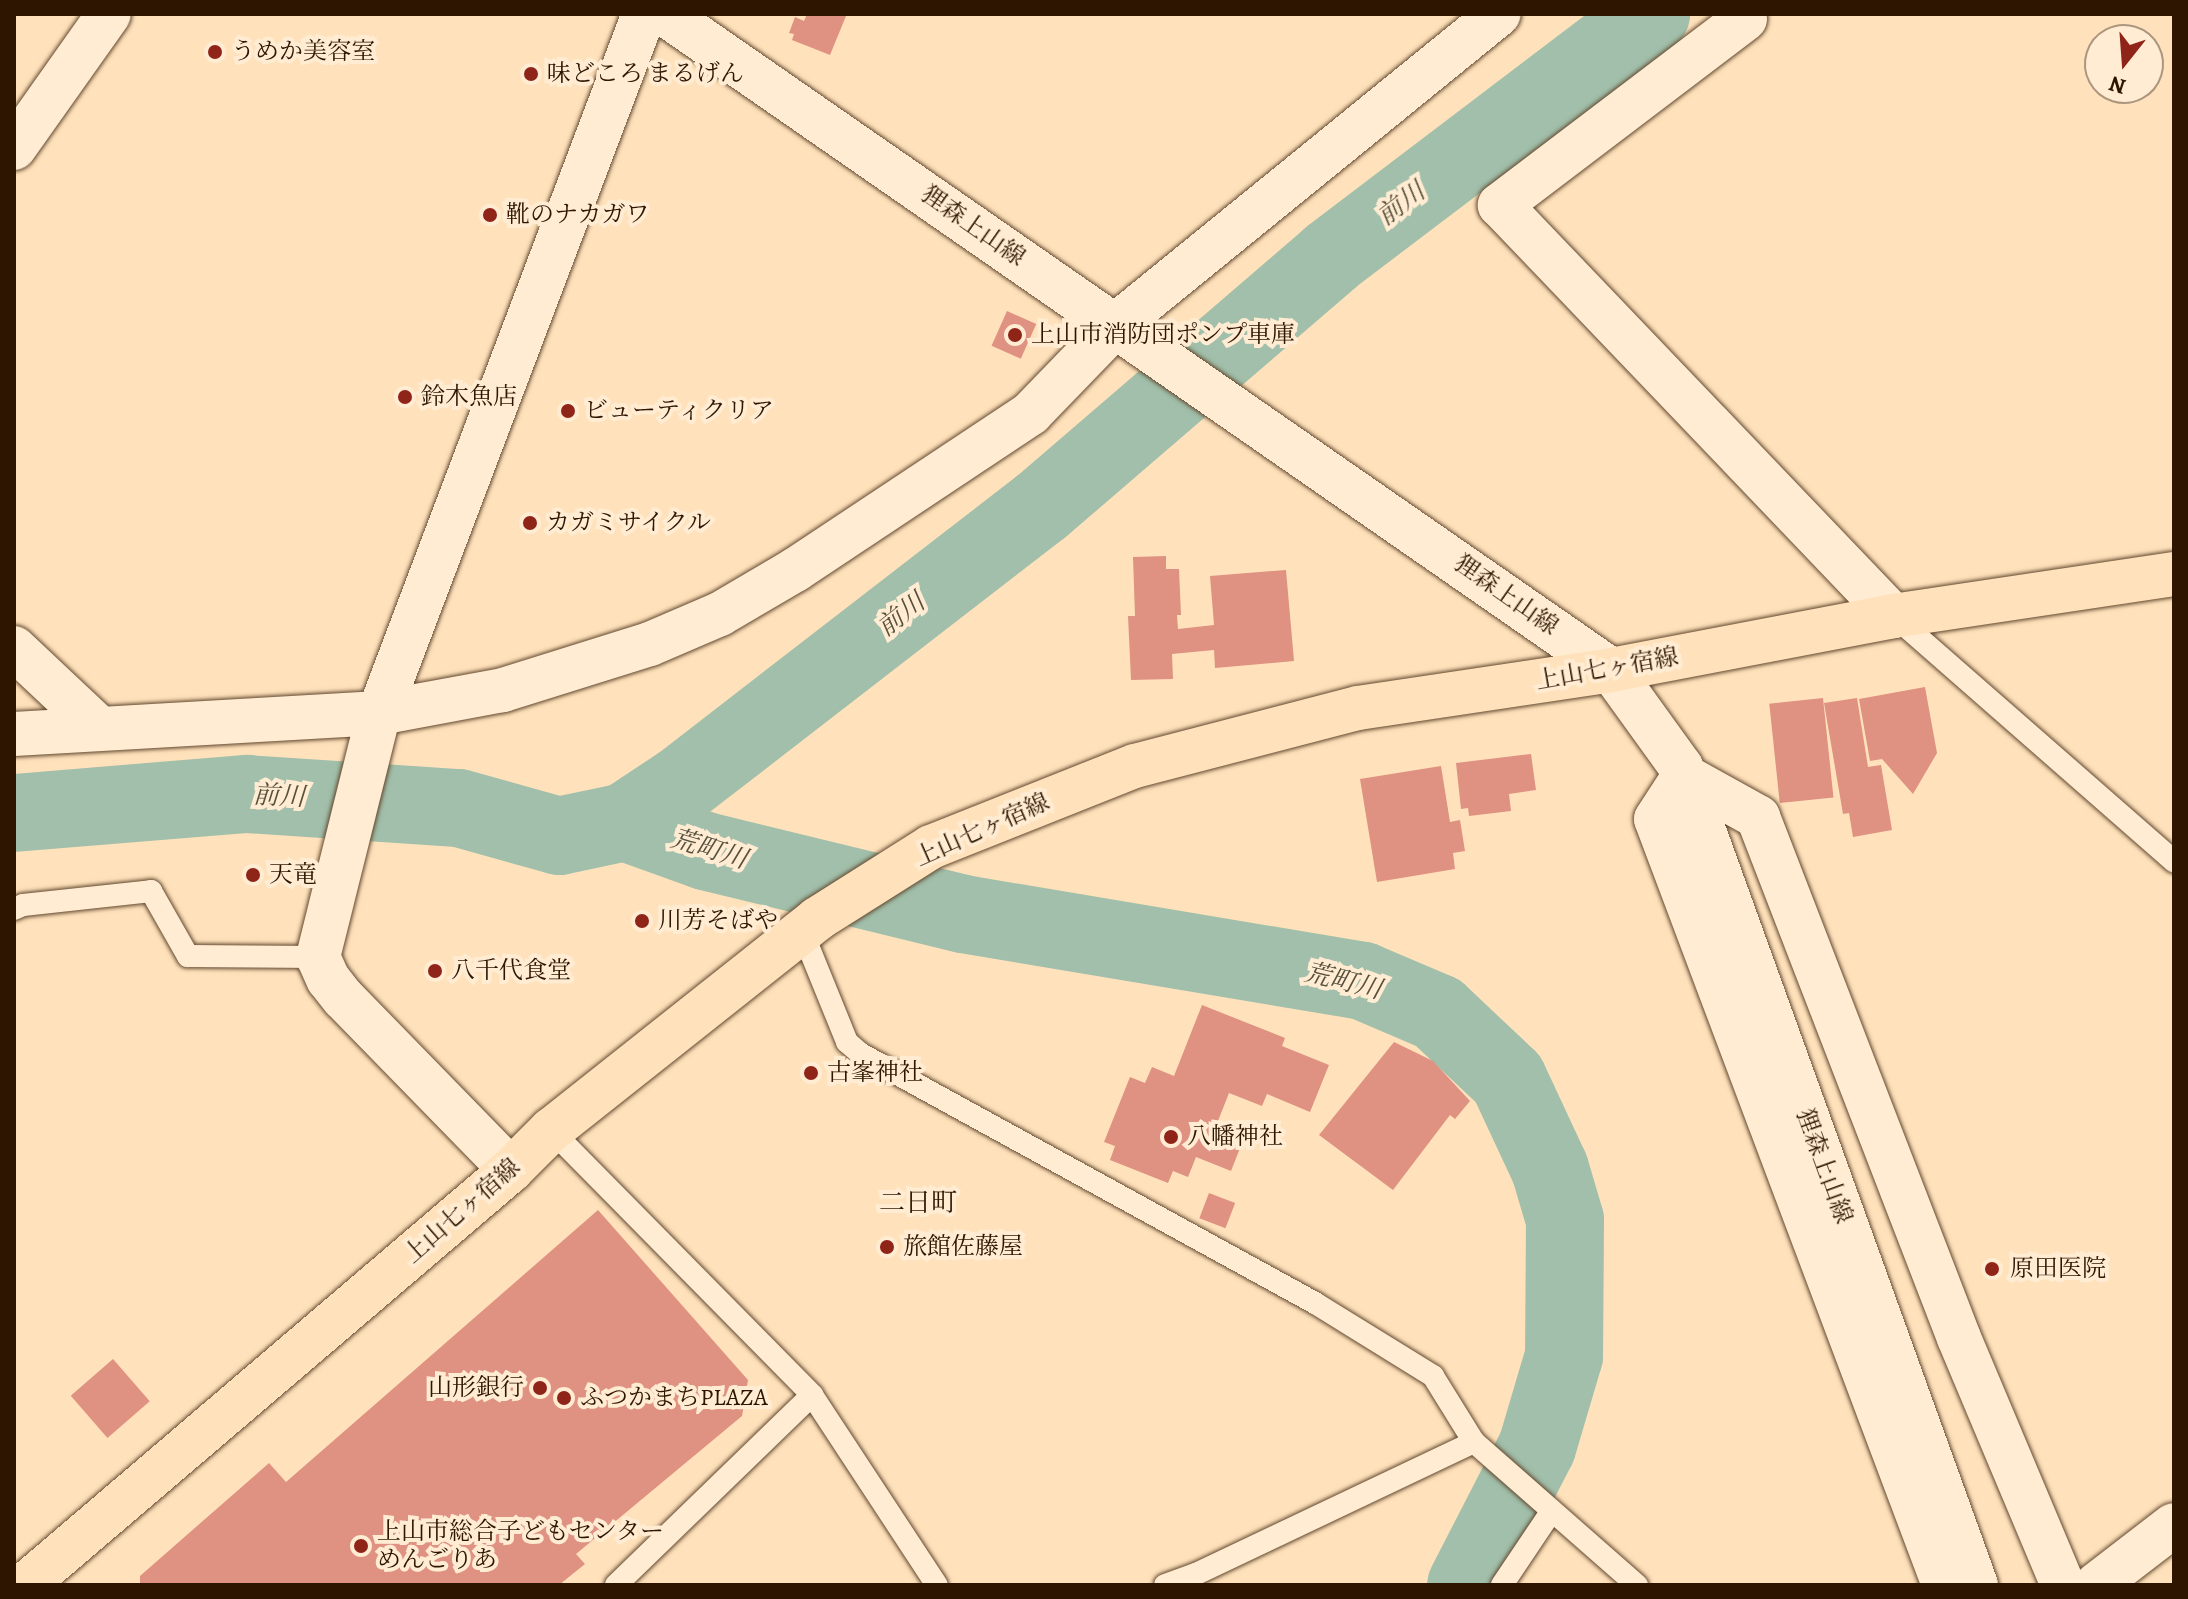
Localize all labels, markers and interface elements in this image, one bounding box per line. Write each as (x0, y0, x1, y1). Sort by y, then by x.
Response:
north arrow (2084, 24, 2164, 104)
place label: うめか美容室 (231, 38, 375, 66)
marker: うめか美容室 (206, 43, 224, 61)
place label: 味どころ まるげん (547, 60, 744, 88)
marker: 味どころ まるげん (522, 65, 540, 83)
text: N (2106, 68, 2130, 102)
water label: 前川 (1371, 176, 1431, 232)
street label: 狸森上山線 (916, 180, 1030, 272)
place label: 靴のナカガワ (506, 201, 650, 229)
marker: 靴のナカガワ (481, 206, 499, 224)
place label: 上山市消防団ポンプ車庫 (1031, 321, 1295, 349)
marker: 上山市消防団ポンプ車庫 (1006, 326, 1024, 344)
place label: 鈴木魚店 (421, 383, 517, 411)
marker: 鈴木魚店 (396, 388, 414, 406)
place label: ビューティクリア (584, 397, 776, 425)
marker: ビューティクリア (559, 402, 577, 420)
place label: カガミサイクル (546, 509, 714, 537)
marker: カガミサイクル (521, 514, 539, 532)
street label: 狸森上山線 (1449, 549, 1563, 641)
water label: 前川 (871, 587, 931, 643)
street label: 上山七ヶ宿線 (1534, 642, 1680, 696)
water label: 前川 (252, 779, 306, 813)
street label: 上山七ヶ宿線 (910, 788, 1054, 872)
water label: 荒町川 (667, 823, 751, 875)
place label: 天竜 (269, 861, 317, 889)
marker: 天竜 (244, 866, 262, 884)
place label: 川芳そばや (658, 907, 778, 935)
marker: 川芳そばや (633, 912, 651, 930)
water label: 荒町川 (1301, 956, 1385, 1006)
place label: 八千代食堂 (451, 957, 571, 985)
marker: 八千代食堂 (426, 962, 444, 980)
place label: 古峯神社 (827, 1059, 923, 1087)
marker: 古峯神社 (802, 1064, 820, 1082)
street label: 狸森上山線 (1790, 1105, 1858, 1227)
place label: 八幡神社 (1187, 1123, 1283, 1151)
marker: 八幡神社 (1162, 1128, 1180, 1146)
street label: 上山七ヶ宿線 (398, 1153, 526, 1269)
district label: 二日町 (879, 1187, 957, 1219)
place label: 旅館佐藤屋 (903, 1233, 1023, 1261)
marker: 旅館佐藤屋 (878, 1238, 896, 1256)
place label: 原田医院 (2010, 1255, 2106, 1283)
marker: 原田医院 (1981, 1258, 2003, 1280)
place label: 山形銀行 (428, 1374, 524, 1402)
marker: 山形銀行 (531, 1379, 549, 1397)
place label: ふつかまちPLAZA (580, 1384, 768, 1412)
marker: ふつかまちPLAZA (555, 1389, 573, 1407)
place label: 上山市総合子どもセンター めんごりあ (377, 1518, 665, 1574)
marker: 上山市総合子どもセンター めんごりあ (352, 1537, 370, 1555)

